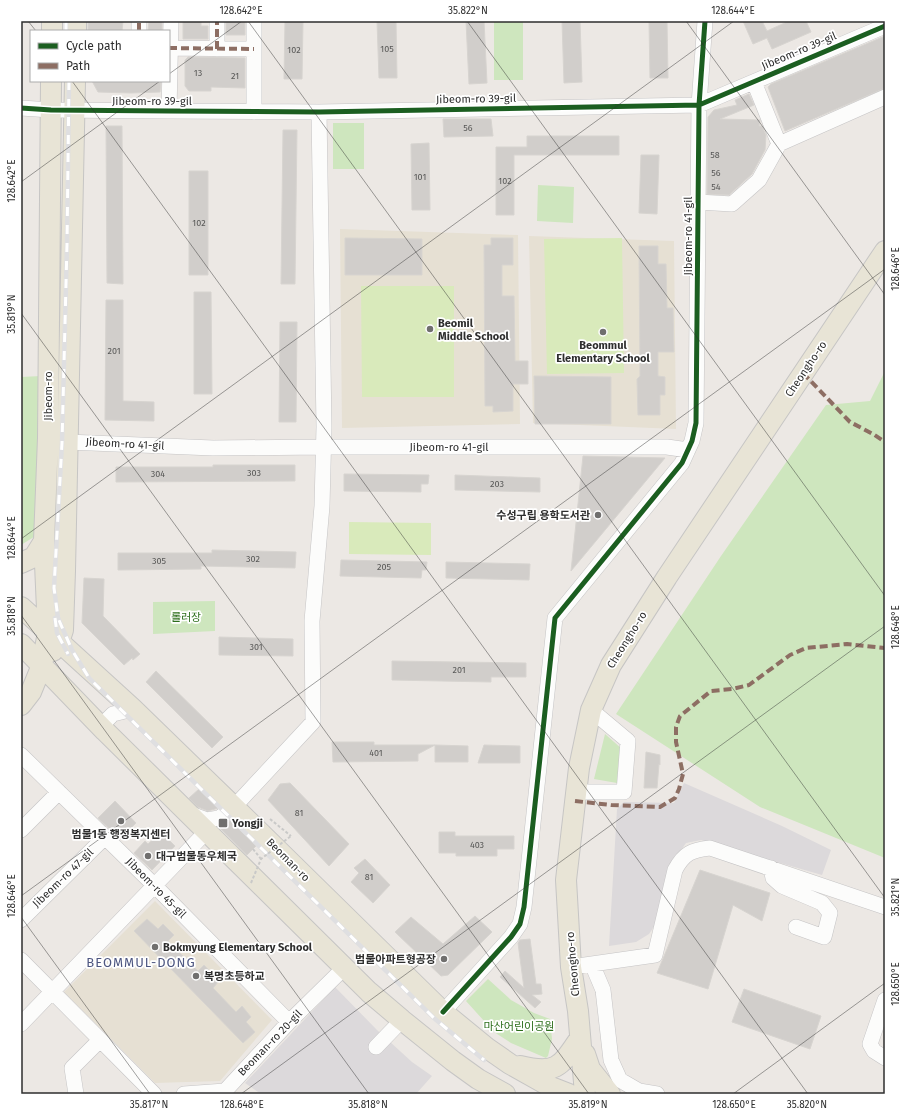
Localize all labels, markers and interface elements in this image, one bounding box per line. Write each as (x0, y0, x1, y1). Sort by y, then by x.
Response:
text: 128.642°E (219, 5, 263, 17)
text: 35.822°N (448, 5, 488, 17)
text: 128.644°E (711, 5, 755, 17)
street label: Jibeom-ro 39-gil (760, 29, 838, 73)
legend (30, 30, 170, 82)
text: Cycle path (66, 39, 122, 53)
house number: 105 (380, 44, 394, 54)
house number: 102 (287, 45, 301, 55)
text: Path (66, 59, 90, 73)
house number: 13 (194, 68, 202, 78)
house number: 21 (231, 71, 239, 81)
street label: Jibeom-ro 39-gil (436, 92, 516, 106)
street label: Jibeom-ro 39-gil (112, 95, 192, 108)
house number: 56 (463, 123, 473, 133)
house number: 58 (710, 150, 720, 160)
text: 128.642°E (6, 159, 18, 203)
house number: 56 (711, 168, 721, 178)
house number: 101 (414, 172, 426, 182)
house number: 102 (498, 176, 512, 186)
house number: 54 (711, 182, 721, 192)
street label: Jibeom-ro 41-gil (682, 197, 695, 275)
house number: 102 (192, 218, 206, 228)
text: 128.646°E (890, 247, 902, 291)
text: 35.819°N (6, 294, 18, 334)
place label: Beomil Middle School (438, 317, 510, 343)
marker: Beomil Middle School (425, 324, 435, 334)
marker: Beommul Elementary School (598, 327, 608, 337)
place label: Beommul Elementary School (556, 339, 651, 365)
street label: Cheongho-ro (783, 339, 829, 399)
house number: 201 (107, 346, 121, 356)
street label: Jibeom-ro (42, 371, 55, 421)
street label: Jibeom-ro 41-gil (85, 435, 165, 453)
street label: Jibeom-ro 41-gil (410, 441, 488, 454)
house number: 303 (247, 468, 261, 478)
house number: 304 (151, 469, 165, 479)
house number: 203 (490, 479, 504, 489)
place label: 수성구립 용학도서관 (496, 509, 590, 522)
marker: 수성구립 용학도서관 (593, 510, 603, 520)
text: 128.644°E (6, 516, 18, 560)
house number: 302 (246, 554, 260, 564)
house number: 305 (152, 556, 166, 566)
house number: 205 (377, 562, 391, 572)
text: 35.818°N (6, 596, 18, 636)
text: 128.648°E (890, 605, 902, 649)
street label: Cheongho-ro (604, 609, 650, 671)
park label: 롤러장 (171, 611, 201, 624)
house number: 301 (249, 642, 263, 652)
house number: 201 (452, 665, 466, 675)
house number: 401 (369, 748, 383, 758)
house number: 81 (295, 808, 303, 818)
marker: 범물1동 행정복지센터 (116, 816, 126, 826)
marker: Yongji (217, 817, 229, 829)
place label: Yongji (231, 817, 263, 830)
place label: 범물1동 행정복지센터 (72, 828, 170, 841)
street label: Beoman-ro (264, 836, 312, 884)
house number: 403 (470, 840, 484, 850)
street label: Jibeom-ro 47-gil (30, 846, 96, 910)
place label: 대구범물동우체국 (156, 850, 237, 863)
marker: 대구범물동우체국 (143, 851, 153, 861)
street label: Jibeom-ro 45-gil (123, 855, 189, 921)
house number: 81 (365, 872, 373, 882)
text: 128.646°E (6, 874, 18, 918)
text: 35.821°N (890, 878, 902, 916)
street label: Cheongho-ro (564, 931, 582, 997)
place label: Bokmyung Elementary School (163, 941, 313, 954)
marker: Bokmyung Elementary School (150, 942, 160, 952)
place label: 범물아파트형공장 (355, 953, 436, 966)
marker: 범물아파트형공장 (439, 954, 449, 964)
district label: BEOMMUL-DONG (86, 955, 196, 970)
text: 128.650°E (890, 962, 902, 1006)
place label: 복명초등하교 (204, 970, 265, 983)
marker: 복명초등하교 (191, 971, 201, 981)
street label: Beoman-ro 20-gil (235, 1007, 305, 1079)
park label: 마산어린이공원 (484, 1020, 554, 1033)
text: 35.817°N (130, 1099, 168, 1111)
text: 128.648°E (220, 1099, 264, 1111)
text: 35.818°N (348, 1099, 388, 1111)
text: 35.819°N (568, 1099, 608, 1111)
text: 128.650°E (712, 1099, 756, 1111)
text: 35.820°N (787, 1099, 827, 1111)

